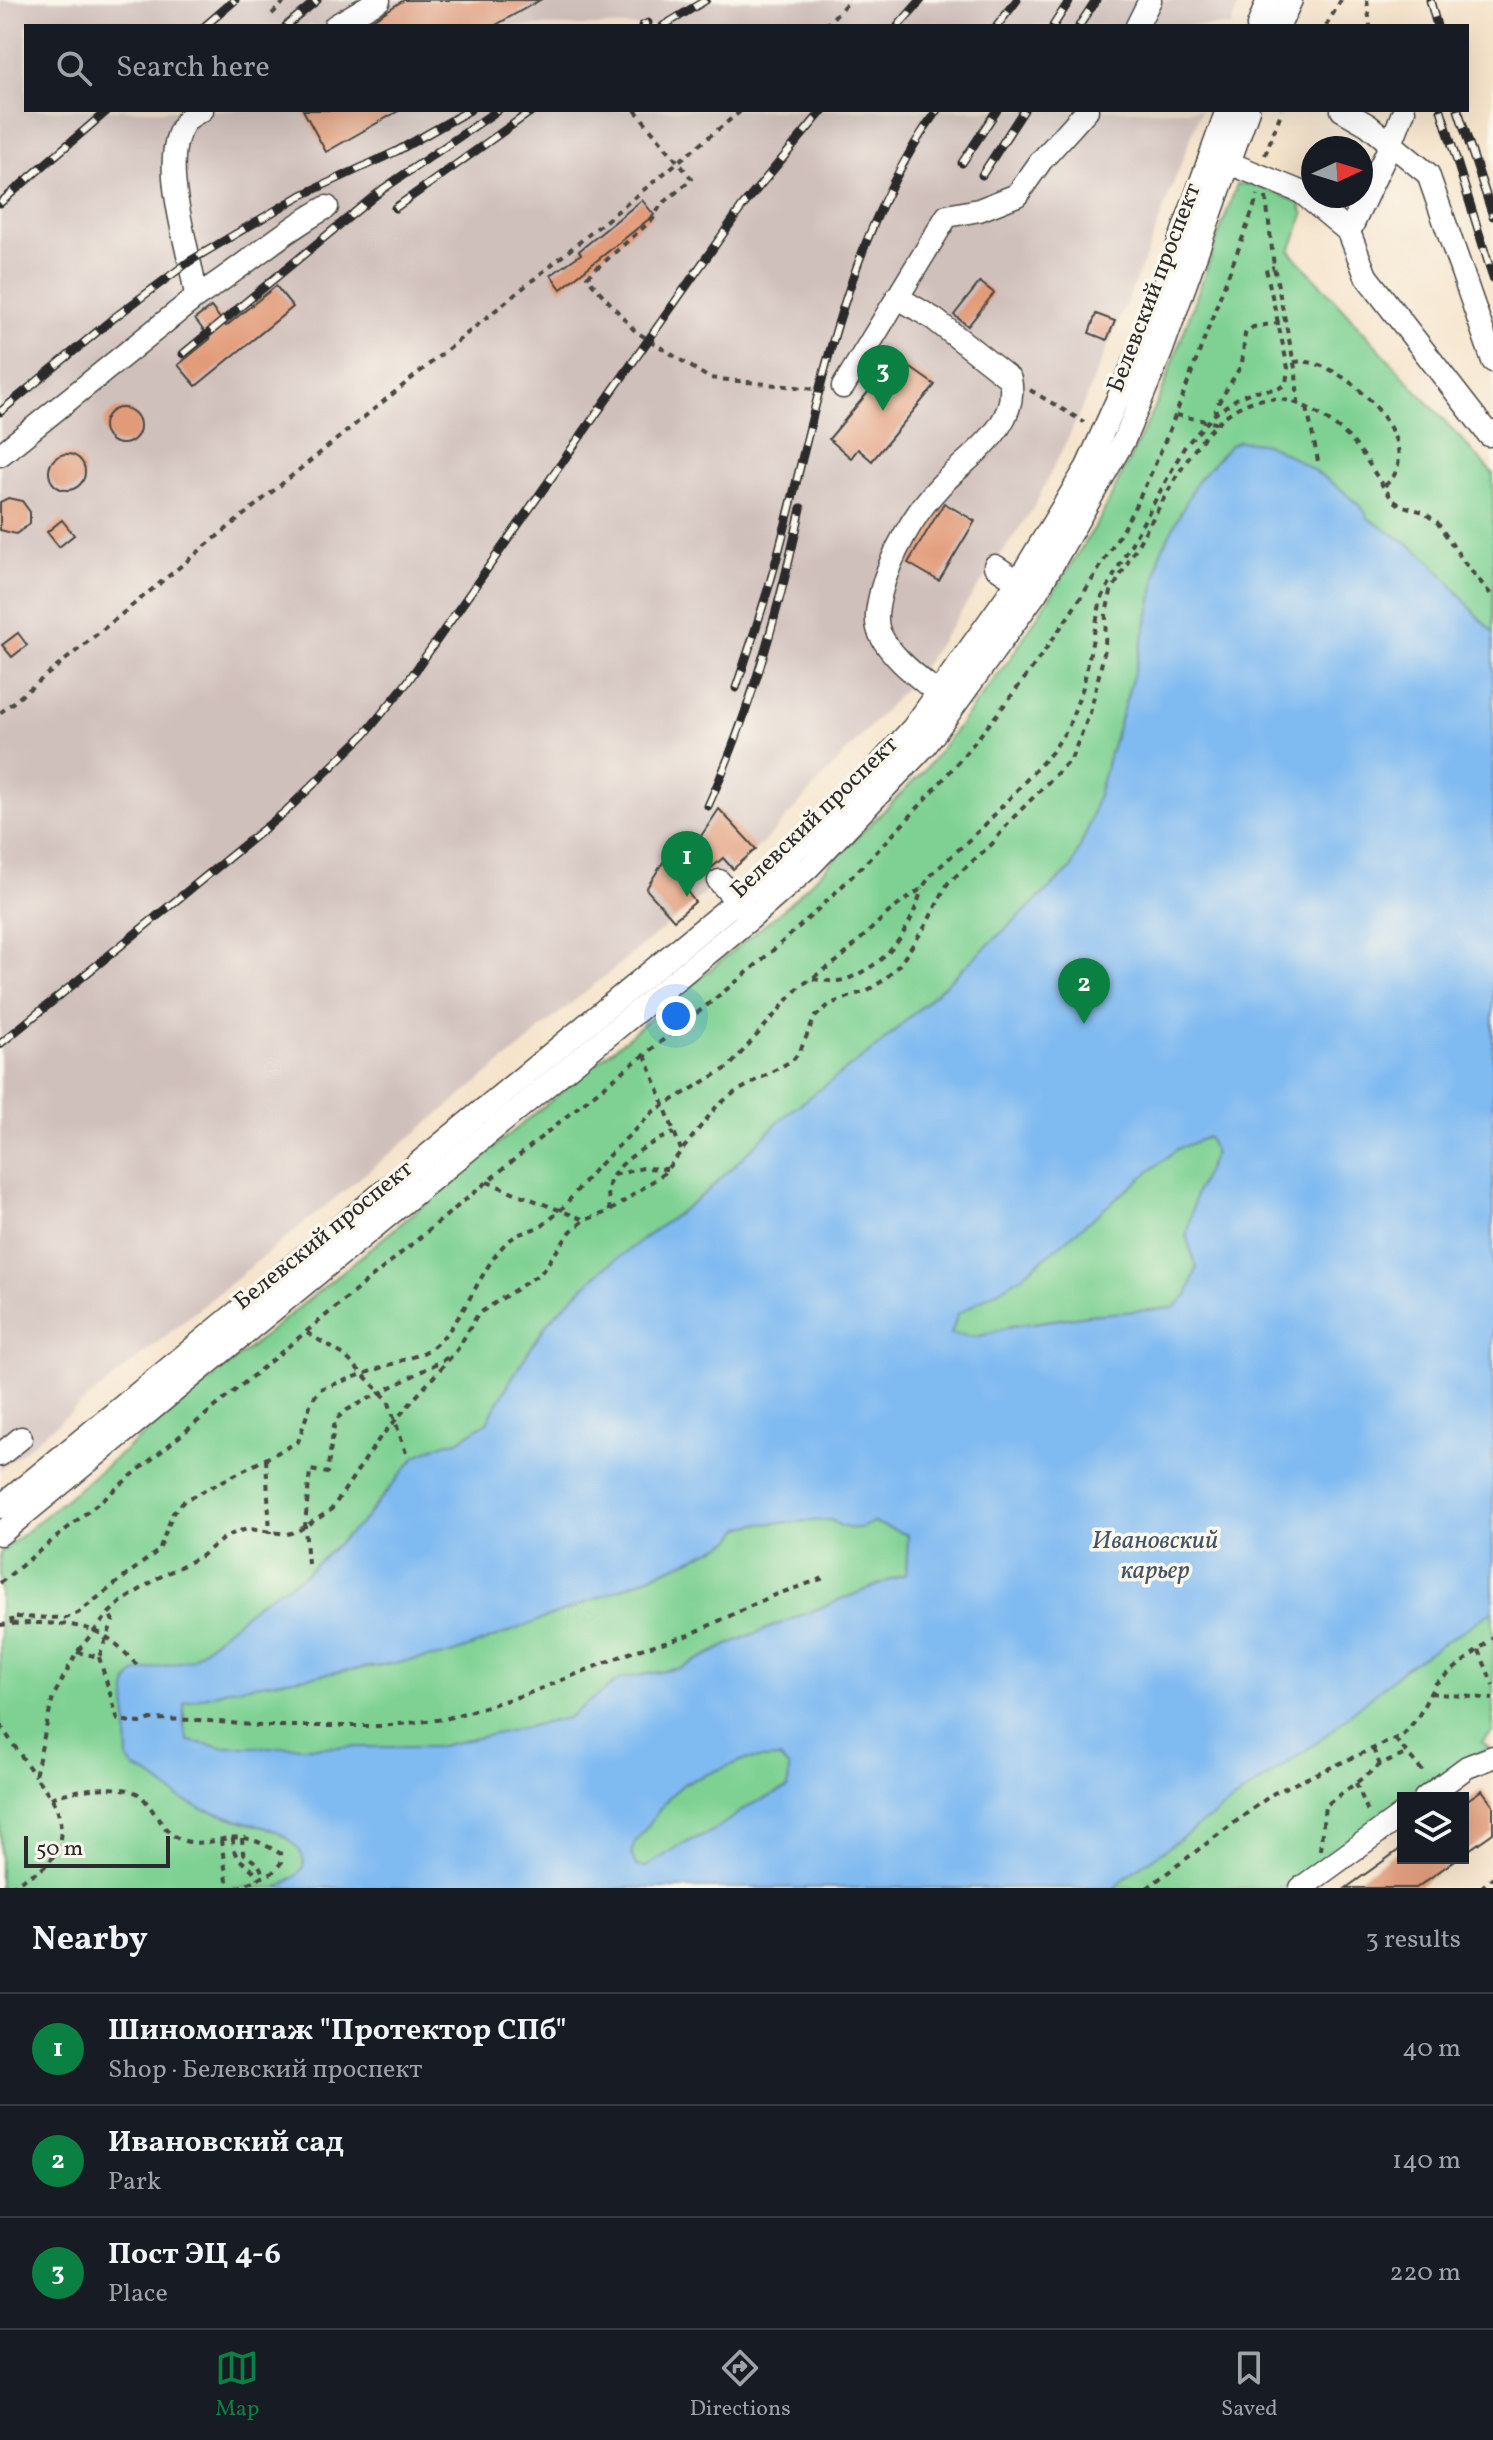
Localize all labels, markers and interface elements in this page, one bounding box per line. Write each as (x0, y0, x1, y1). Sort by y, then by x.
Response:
search box (24, 24, 1469, 112)
icon: search (52, 46, 96, 90)
text: Search here (116, 47, 270, 89)
north arrow (1301, 136, 1373, 208)
street label: Белевский проспект (1099, 178, 1211, 398)
pin: 3 (857, 345, 909, 411)
street label: Белевский проспект (723, 729, 907, 907)
pin: 1 (661, 831, 713, 897)
pin: 2 (1058, 958, 1110, 1024)
your location (656, 996, 696, 1036)
street label: Белевский проспект (227, 1153, 421, 1319)
water label: Ивановский карьер (1092, 1523, 1218, 1589)
map controls (1397, 1792, 1469, 1864)
button: layers (1397, 1792, 1469, 1864)
scale bar (24, 1832, 170, 1868)
text: 50 m (36, 1834, 83, 1865)
text: Nearby (32, 1917, 148, 1964)
text: 3 results (1365, 1922, 1461, 1958)
text: Шиномонтаж "Протектор СПб" (108, 2010, 567, 2052)
text: 1 (53, 2031, 63, 2067)
text: 40 m (1402, 2031, 1461, 2067)
text: Shop · Белевский проспект (108, 2052, 422, 2088)
text: Ивановский сад (108, 2122, 344, 2164)
text: 2 (51, 2143, 65, 2179)
text: 140 m (1392, 2143, 1461, 2179)
text: Park (108, 2164, 161, 2200)
text: Пост ЭЦ 4-6 (108, 2234, 281, 2276)
text: 3 (51, 2255, 65, 2291)
text: 220 m (1389, 2255, 1461, 2291)
text: Place (108, 2276, 168, 2312)
tab: Map (215, 2346, 259, 2425)
tab: Directions (690, 2346, 791, 2425)
tab: Saved (1221, 2346, 1278, 2425)

